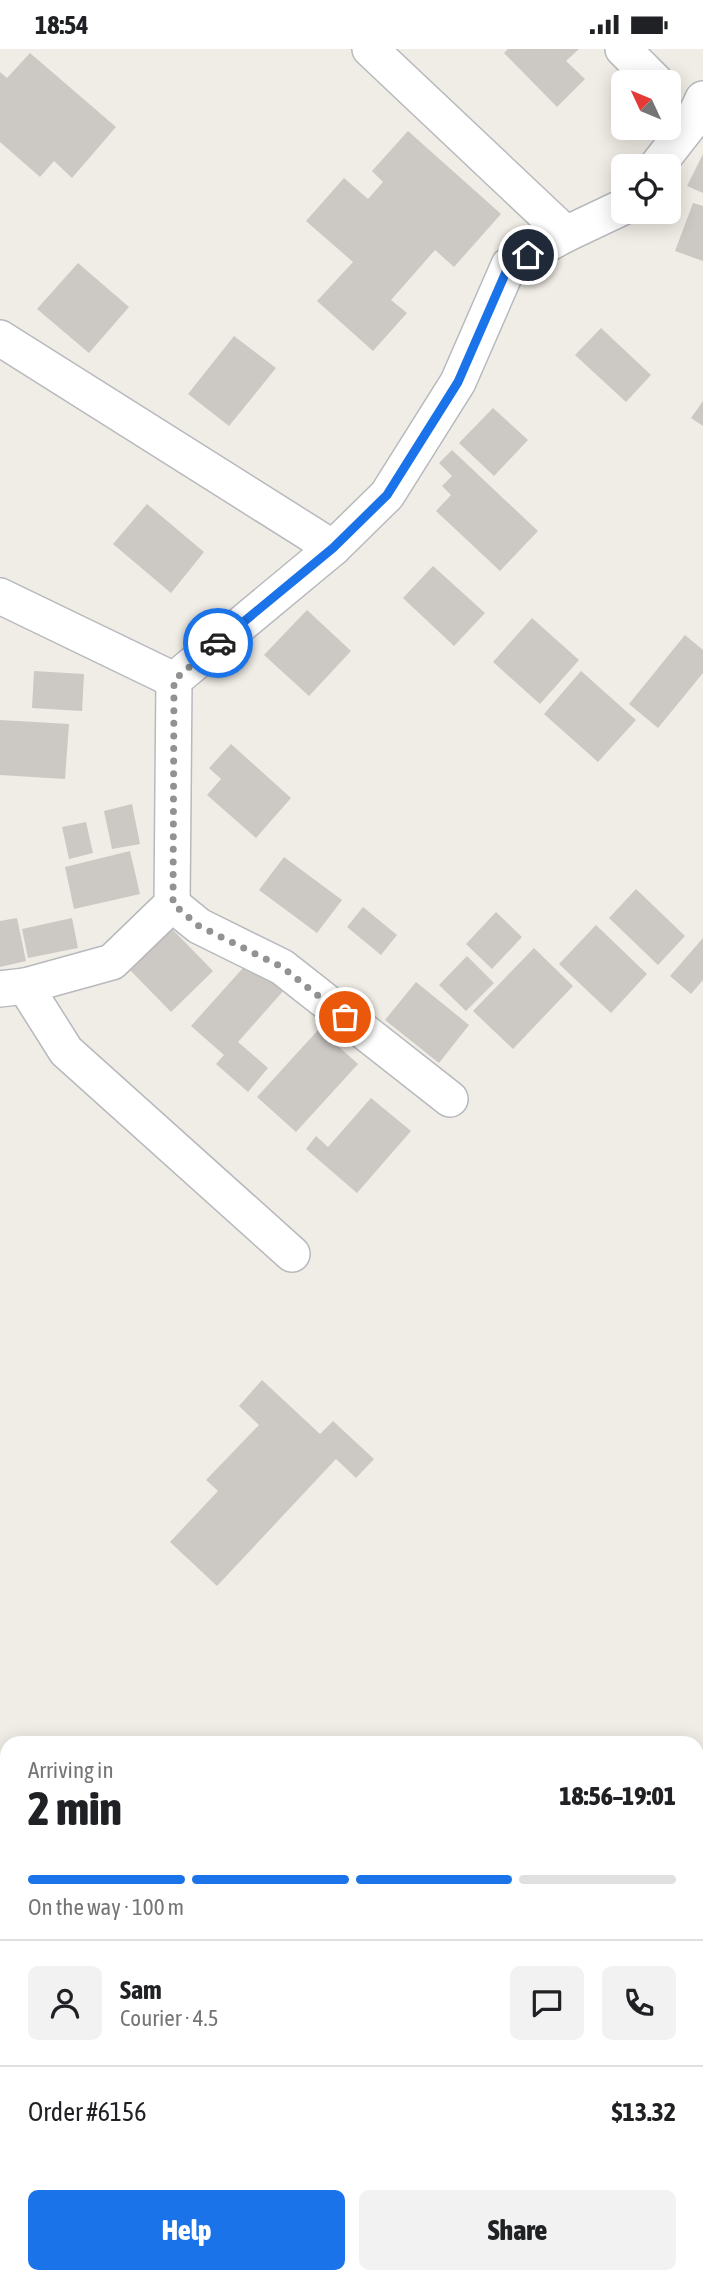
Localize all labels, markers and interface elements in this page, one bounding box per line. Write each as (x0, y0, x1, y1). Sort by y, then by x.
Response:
text: 18:54 (35, 10, 89, 40)
north arrow (611, 70, 681, 140)
map controls (611, 70, 681, 224)
button: locate (611, 154, 681, 224)
pin (498, 225, 558, 285)
icon: home (509, 236, 547, 274)
courier (183, 608, 253, 678)
icon: car (199, 624, 237, 662)
pin (315, 987, 375, 1047)
icon: bag (326, 998, 364, 1036)
text: Arriving in (28, 1757, 114, 1783)
text: 18:56–19:01 (559, 1781, 676, 1811)
text: 2 min (28, 1782, 122, 1835)
text: On the way · 100 m (28, 1894, 184, 1920)
button: person (28, 1966, 102, 2040)
button: chat (510, 1966, 584, 2040)
button: phone (602, 1966, 676, 2040)
text: Sam (120, 1975, 162, 2005)
text: Courier · 4.5 (120, 2005, 219, 2031)
text: Order #6156 (28, 2097, 147, 2127)
text: $13.32 (612, 2097, 676, 2127)
button: Help (28, 2190, 345, 2270)
button: Share (359, 2190, 676, 2270)

